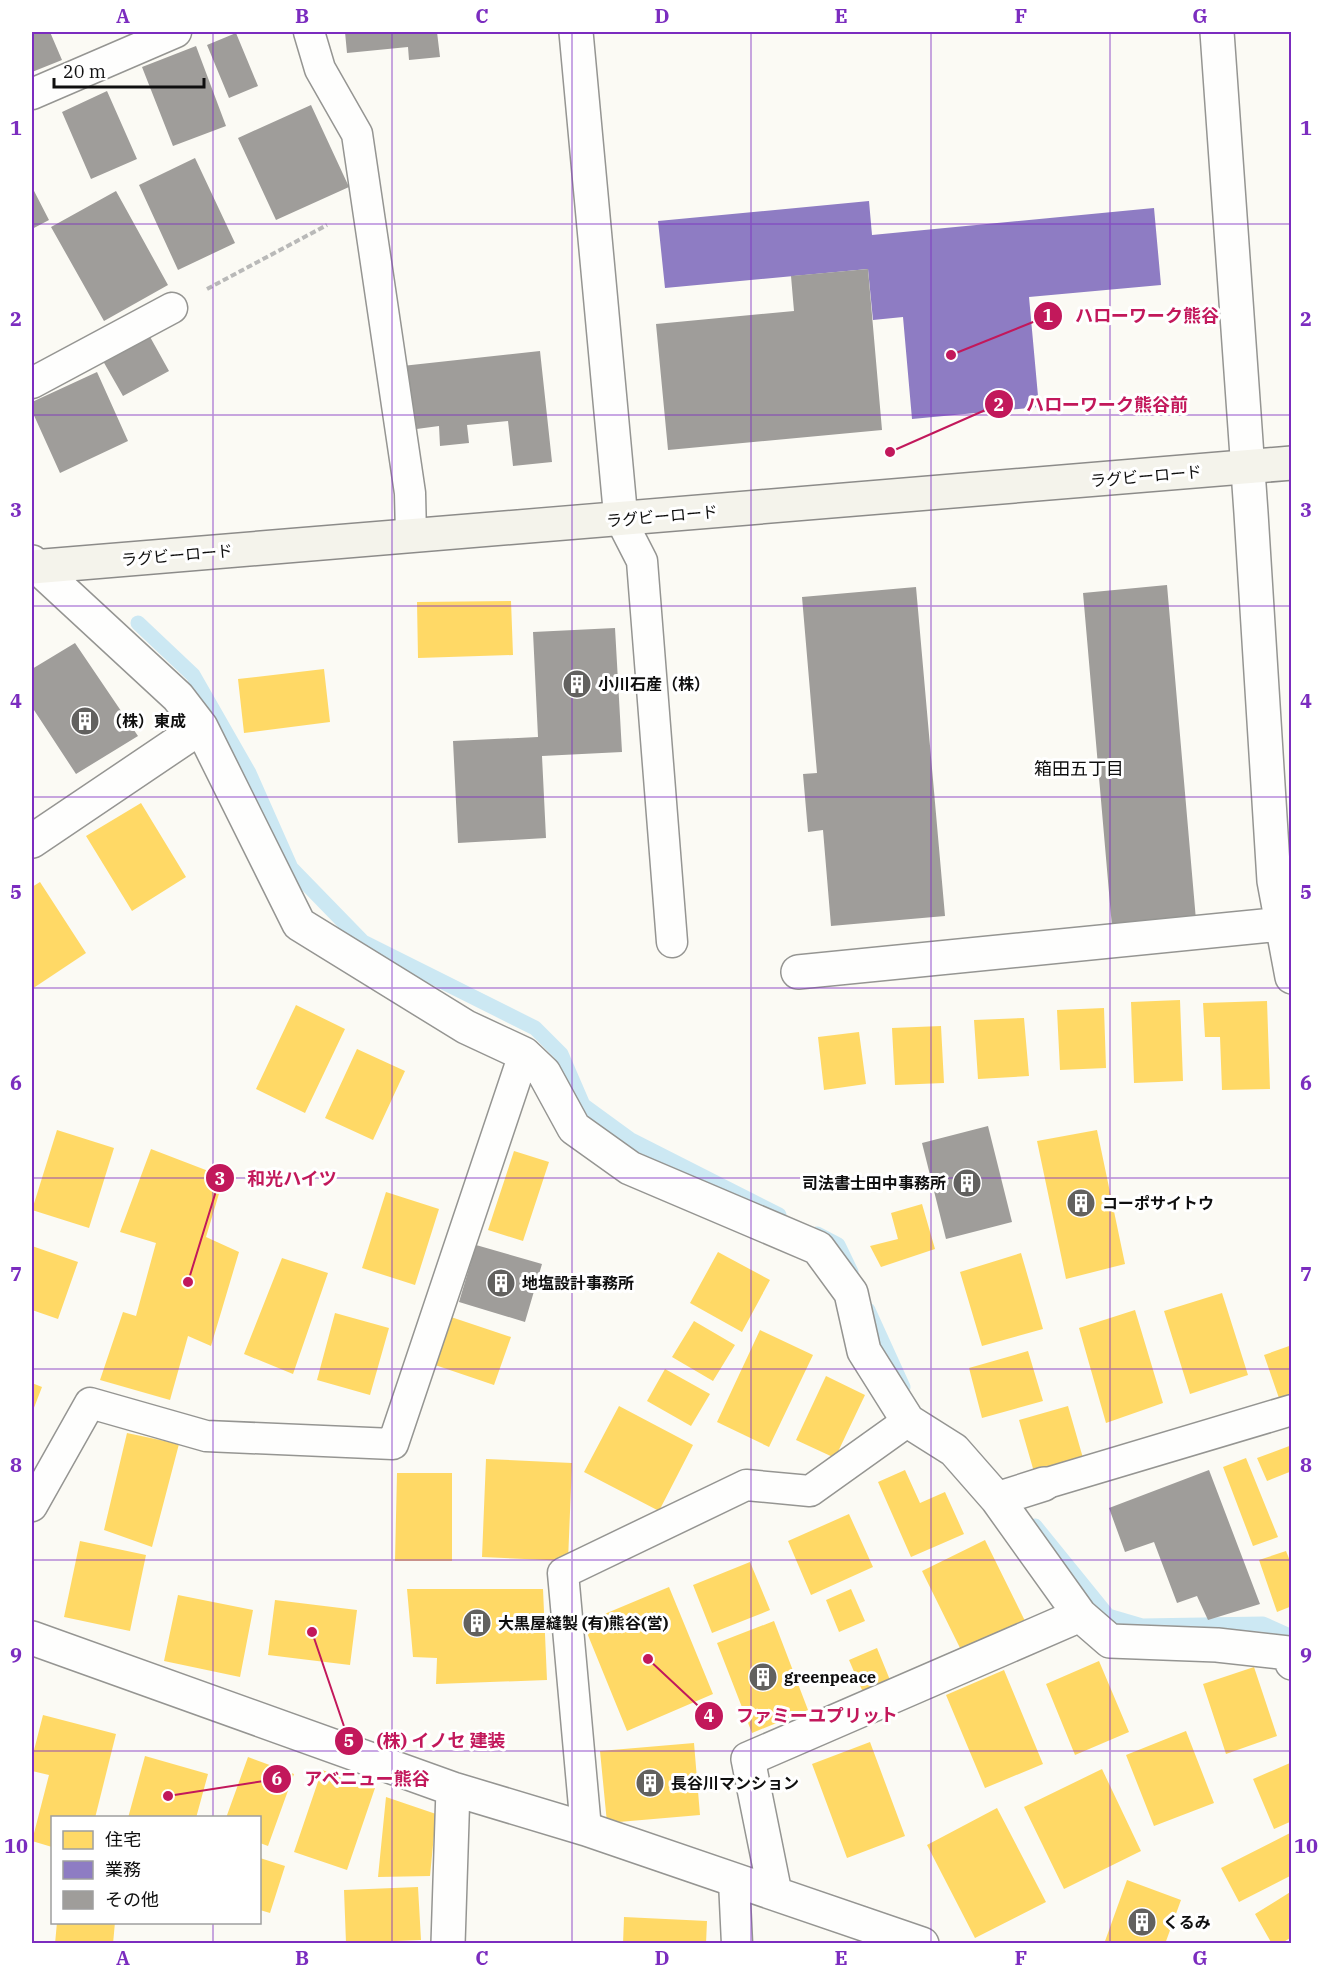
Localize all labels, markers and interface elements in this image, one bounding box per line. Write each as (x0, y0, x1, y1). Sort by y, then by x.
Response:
text: A (116, 2, 130, 29)
text: B (295, 2, 309, 29)
text: C (475, 2, 489, 29)
text: D (654, 2, 670, 29)
text: E (834, 2, 848, 29)
text: F (1015, 2, 1027, 29)
text: G (1192, 2, 1208, 29)
scale bar (54, 51, 204, 89)
text: 20 m (63, 60, 106, 83)
text: 1 (10, 114, 22, 141)
text: 1 (1300, 114, 1312, 141)
callout: ハローワーク熊谷 (1033, 298, 1231, 334)
text: 1 (1043, 304, 1054, 327)
text: ハローワーク熊谷 (1075, 304, 1219, 327)
text: 2 (10, 305, 22, 332)
text: 2 (1300, 305, 1312, 332)
callout: ハローワーク熊谷前 (984, 386, 1200, 422)
text: 2 (994, 393, 1004, 416)
text: ハローワーク熊谷前 (1026, 393, 1188, 416)
street label: ラグビーロード (1089, 461, 1203, 491)
text: 3 (10, 496, 22, 523)
text: 3 (1300, 496, 1312, 523)
street label: ラグビーロード (605, 501, 719, 531)
street label: ラグビーロード (120, 540, 234, 570)
building icon: 小川石産（株） (561, 668, 593, 700)
place label: 小川石産（株） (598, 674, 710, 694)
text: 4 (10, 687, 22, 714)
text: 4 (1300, 687, 1312, 714)
building icon: （株）東成 (69, 705, 101, 737)
place label: （株）東成 (106, 711, 186, 731)
district label: 箱田五丁目 (1034, 757, 1124, 780)
text: 5 (10, 878, 22, 905)
text: 5 (1300, 878, 1312, 905)
text: 6 (10, 1069, 22, 1096)
text: 6 (1300, 1069, 1312, 1096)
callout: 和光ハイツ (205, 1160, 349, 1196)
text: 3 (215, 1167, 225, 1190)
text: 和光ハイツ (247, 1167, 337, 1190)
building icon: 司法書士田中事務所 (951, 1167, 983, 1199)
place label: 司法書士田中事務所 (802, 1173, 946, 1193)
building icon: コーポサイトウ (1065, 1187, 1097, 1219)
place label: コーポサイトウ (1102, 1193, 1214, 1213)
text: 7 (10, 1260, 22, 1287)
text: 7 (1300, 1260, 1312, 1287)
building icon: 地塩設計事務所 (485, 1267, 517, 1299)
place label: 地塩設計事務所 (522, 1273, 634, 1293)
text: 8 (10, 1451, 22, 1478)
text: 8 (1300, 1451, 1312, 1478)
building icon: 大黒屋縫製 (有)熊谷(営) (461, 1607, 493, 1639)
place label: 大黒屋縫製 (有)熊谷(営) (498, 1613, 669, 1633)
text: 9 (10, 1641, 22, 1668)
text: 9 (1300, 1641, 1312, 1668)
building icon: greenpeace (747, 1661, 779, 1693)
place label: greenpeace (784, 1667, 876, 1687)
callout: ファミーユプリット (694, 1698, 910, 1734)
text: 4 (704, 1704, 715, 1727)
text: ファミーユプリット (736, 1704, 898, 1727)
callout: (株) イノセ 建装 (334, 1723, 518, 1759)
text: 5 (344, 1729, 354, 1752)
text: (株) イノセ 建装 (376, 1729, 506, 1752)
callout: アベニュー熊谷 (262, 1761, 442, 1797)
text: 6 (272, 1767, 283, 1790)
text: アベニュー熊谷 (304, 1767, 430, 1790)
building icon: 長谷川マンション (634, 1767, 666, 1799)
place label: 長谷川マンション (671, 1773, 799, 1793)
legend (51, 1816, 261, 1924)
text: 住宅 (105, 1828, 141, 1851)
text: 10 (4, 1832, 28, 1859)
text: 10 (1294, 1832, 1318, 1859)
text: 業務 (105, 1858, 141, 1881)
text: その他 (105, 1888, 159, 1911)
building icon: くるみ (1126, 1906, 1158, 1938)
place label: くるみ (1163, 1912, 1211, 1932)
text: A (116, 1944, 130, 1971)
text: B (295, 1944, 309, 1971)
text: C (475, 1944, 489, 1971)
text: D (654, 1944, 670, 1971)
text: E (834, 1944, 848, 1971)
text: F (1015, 1944, 1027, 1971)
text: G (1192, 1944, 1208, 1971)

